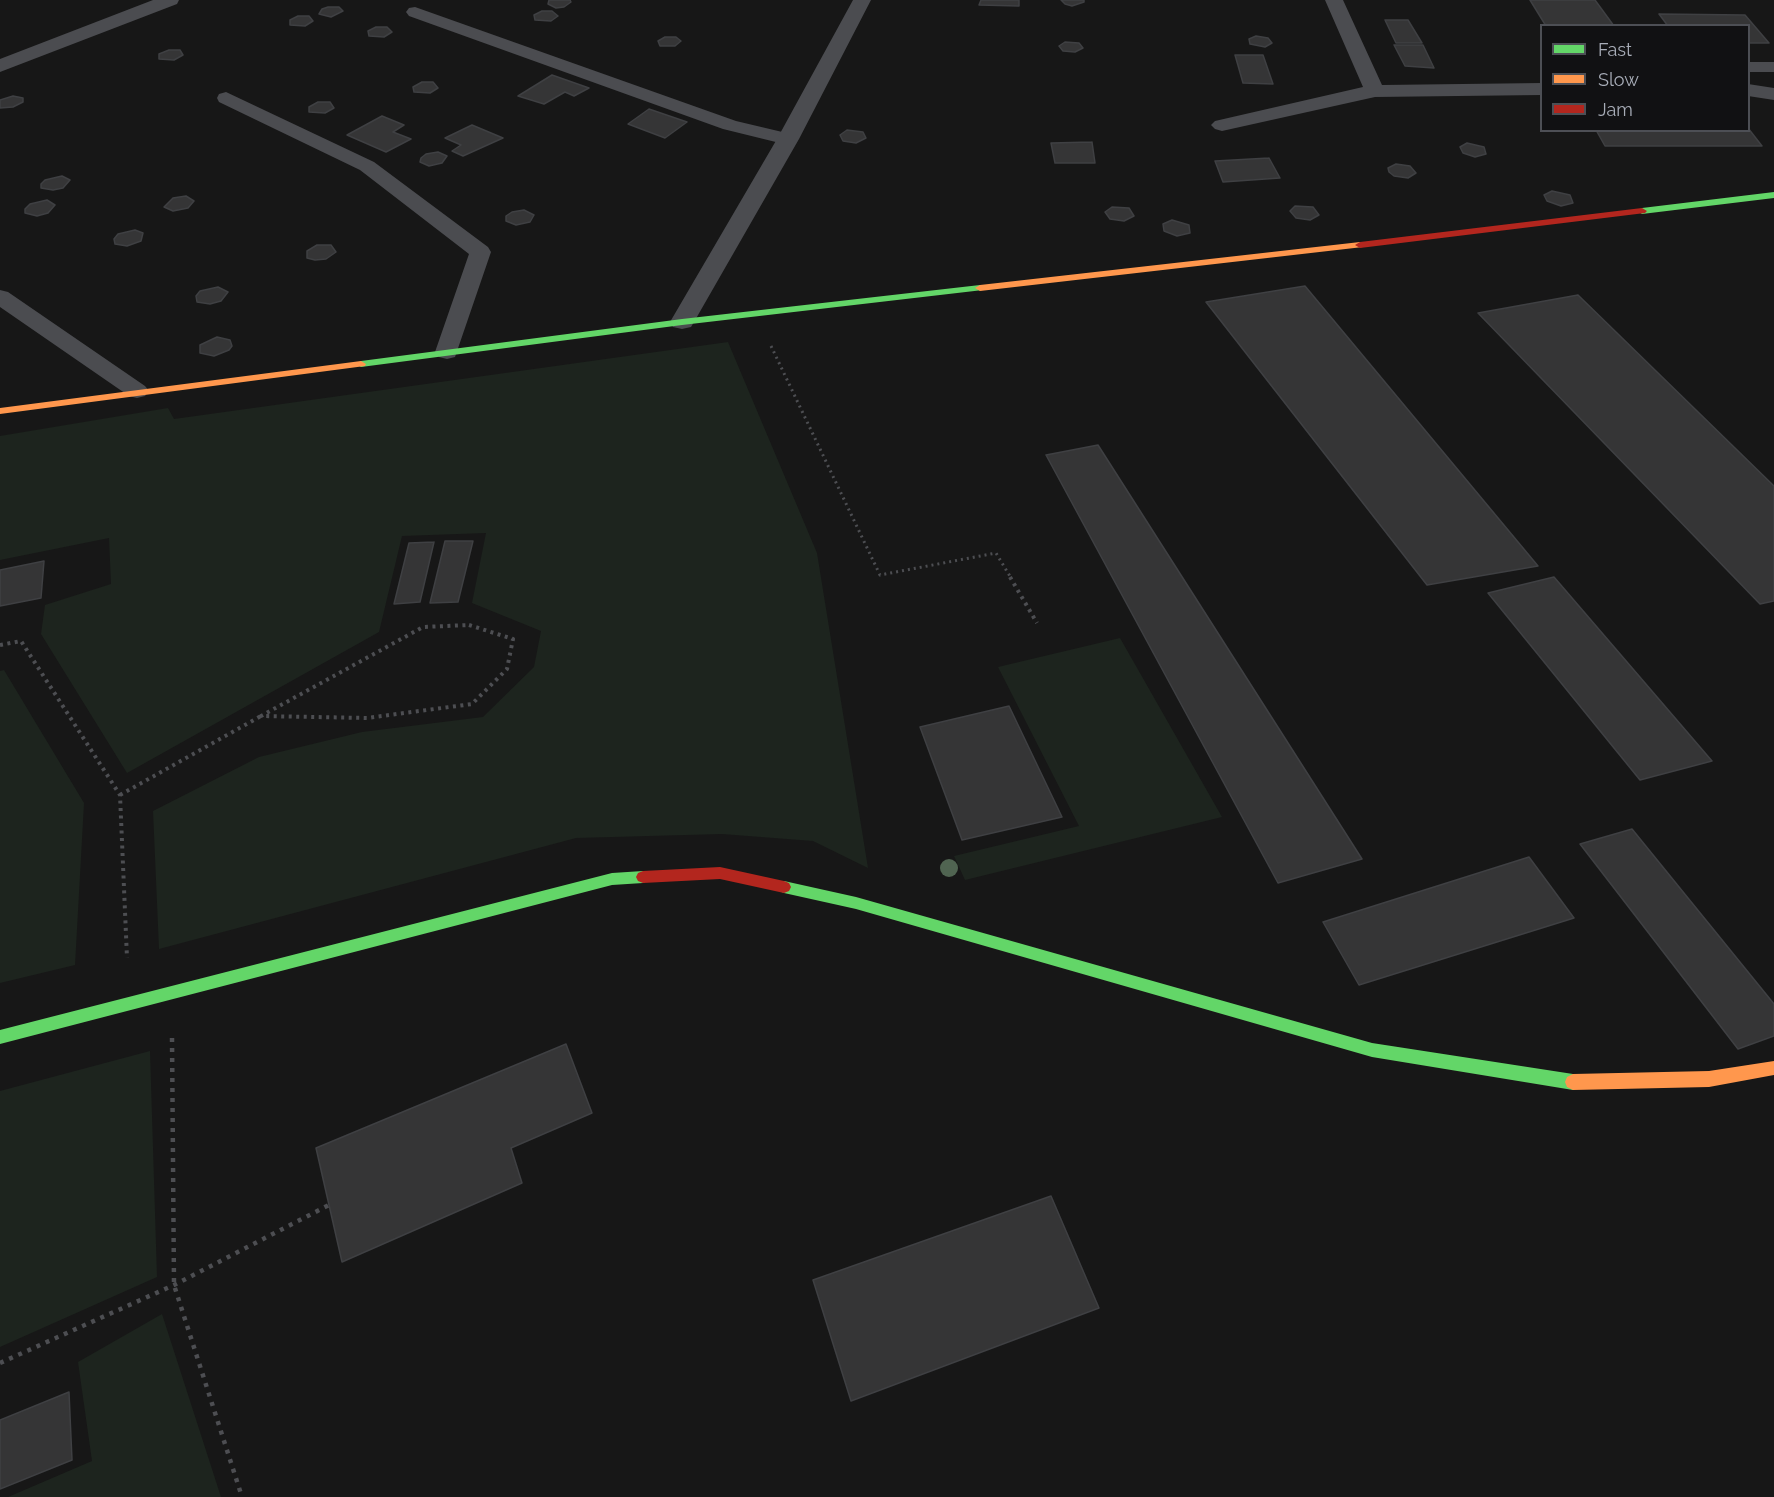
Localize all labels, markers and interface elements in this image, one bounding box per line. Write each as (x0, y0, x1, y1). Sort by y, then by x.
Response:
legend (1540, 24, 1750, 132)
text: Fast (1598, 39, 1632, 60)
text: Slow (1598, 69, 1639, 90)
text: Jam (1598, 99, 1633, 120)

